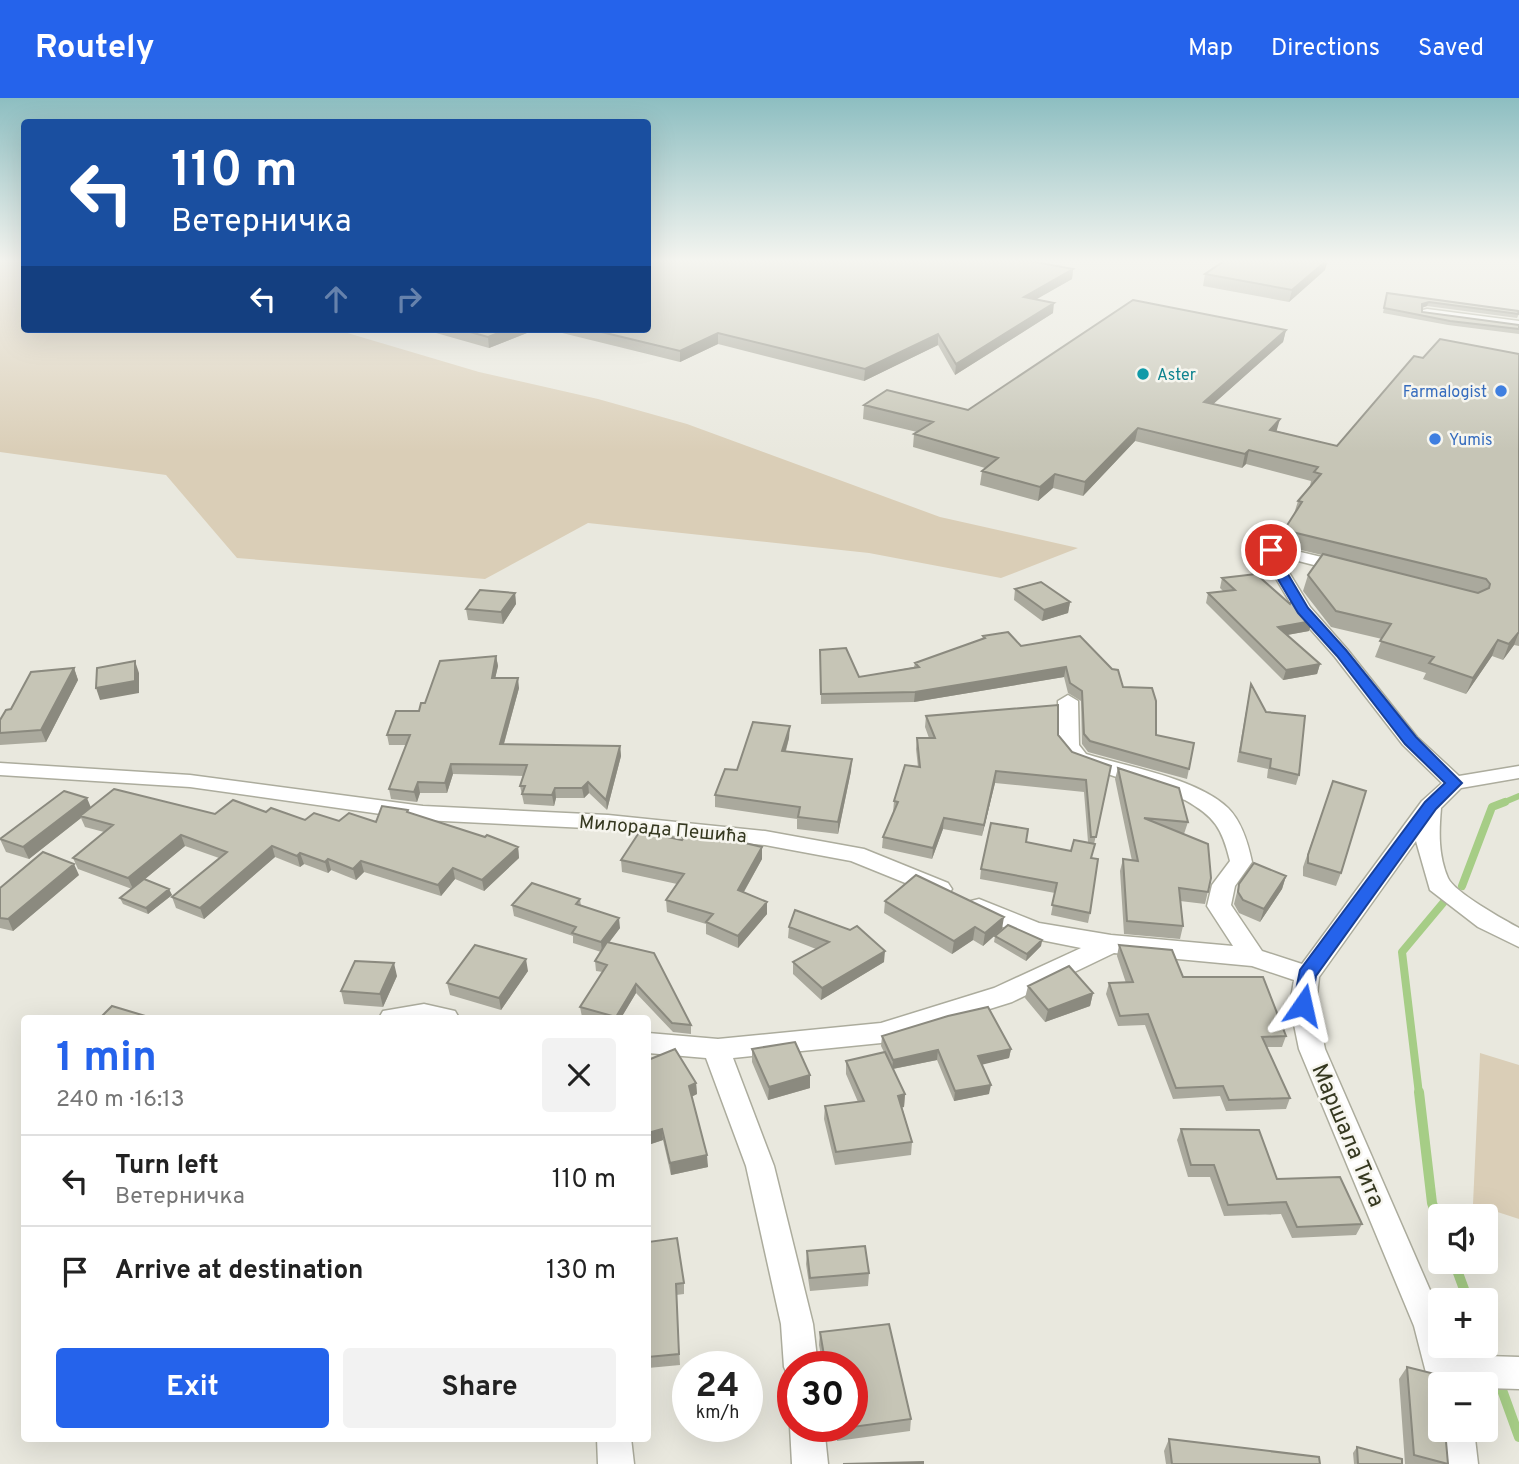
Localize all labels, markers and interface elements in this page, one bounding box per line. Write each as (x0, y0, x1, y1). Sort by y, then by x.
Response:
text: Routely (35, 28, 154, 70)
text: Map (1188, 34, 1233, 64)
text: Directions (1271, 34, 1380, 64)
text: Saved (1418, 34, 1484, 64)
text: 110 m (171, 142, 298, 204)
icon: left (56, 147, 147, 238)
text: Ветерничка (171, 203, 352, 243)
icon: left (244, 280, 282, 318)
icon: ahead (317, 280, 355, 318)
icon: right (390, 280, 428, 318)
marker: Aster (1135, 366, 1151, 382)
place label: Aster (1157, 366, 1196, 386)
place label: Farmalogist (1403, 383, 1487, 403)
marker: Farmalogist (1493, 383, 1509, 399)
marker: Yumis (1427, 431, 1443, 447)
place label: Yumis (1449, 431, 1492, 451)
pin (1241, 520, 1301, 580)
icon: arrive (1252, 531, 1290, 569)
street label: Милорада Пешића (578, 811, 748, 849)
position arrow (1266, 968, 1340, 1042)
text: 1 min (56, 1033, 157, 1086)
button: close (542, 1038, 616, 1112)
street label: Маршала Тита (1304, 1060, 1390, 1212)
text: 240 m · 16:13 (56, 1086, 185, 1115)
text: Turn left (115, 1150, 219, 1183)
icon: left (56, 1162, 94, 1200)
text: 110 m (552, 1164, 616, 1197)
text: Ветерничка (115, 1183, 245, 1212)
map controls (1428, 1204, 1498, 1442)
button: sound (1428, 1204, 1498, 1274)
icon: arrive (56, 1253, 94, 1291)
text: Arrive at destination (115, 1255, 363, 1288)
text: 130 m (546, 1255, 616, 1288)
button: + (1428, 1288, 1498, 1358)
button: Exit (56, 1348, 329, 1428)
button: Share (343, 1348, 616, 1428)
speed limit sign: 30 (777, 1351, 868, 1442)
text: 24 (696, 1365, 739, 1409)
button: − (1428, 1372, 1498, 1442)
text: km/h (696, 1402, 739, 1425)

